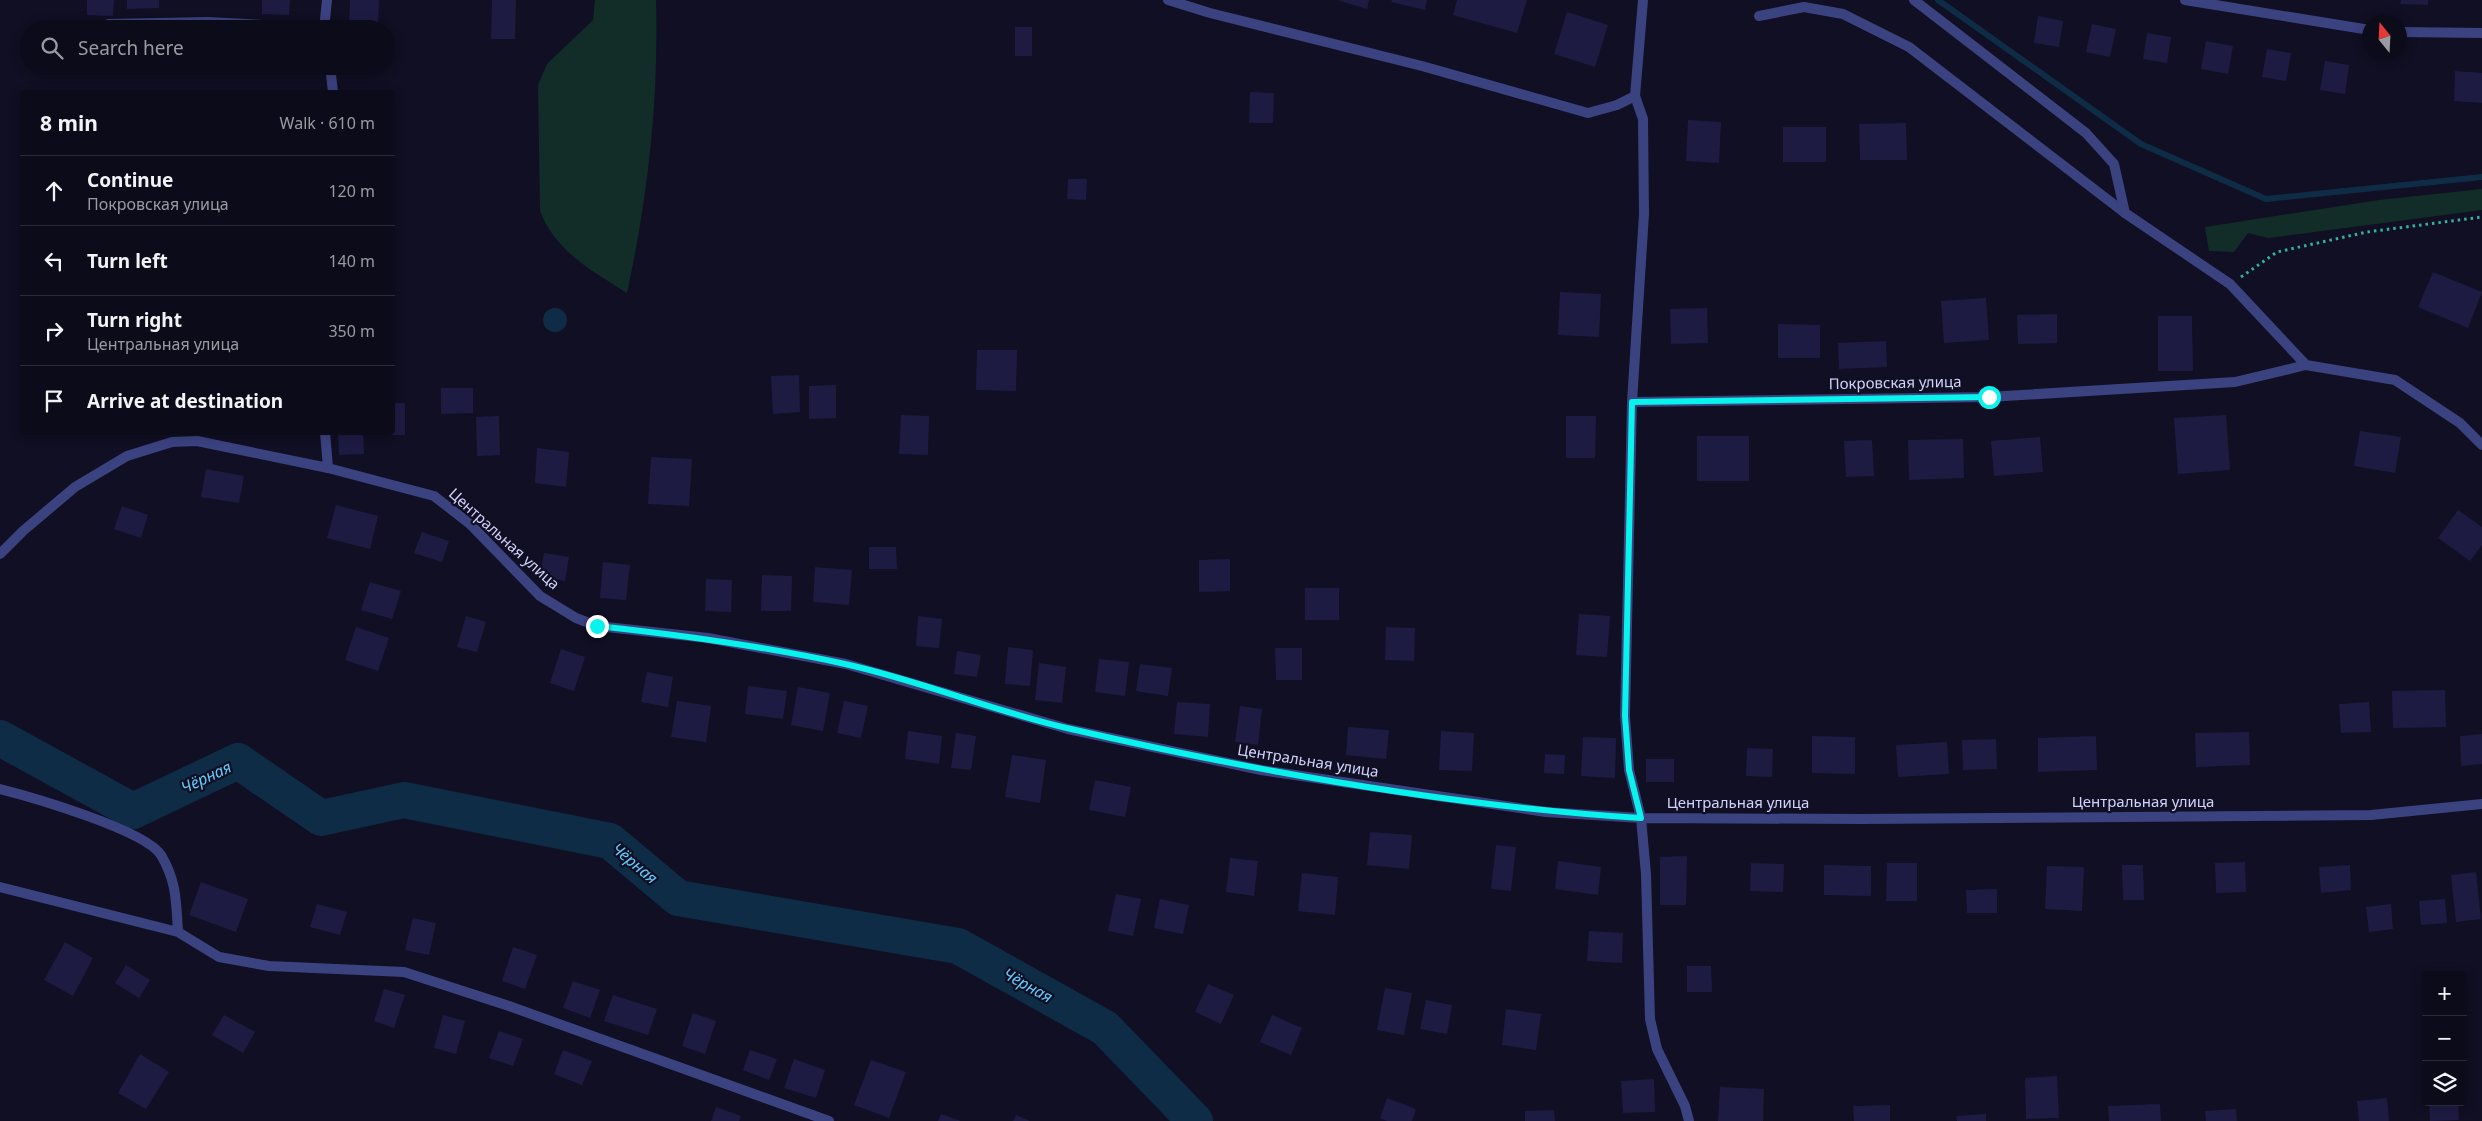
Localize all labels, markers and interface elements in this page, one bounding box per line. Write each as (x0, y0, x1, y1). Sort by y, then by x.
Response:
north arrow (2362, 15, 2407, 60)
search box (20, 20, 395, 75)
icon: search (38, 34, 66, 62)
text: Search here (78, 35, 184, 61)
text: 8 min (40, 109, 98, 137)
text: Walk · 610 m (280, 112, 375, 134)
text: Continue (87, 167, 173, 193)
icon: ahead (40, 177, 68, 205)
text: 120 m (328, 180, 375, 202)
text: Покровская улица (87, 193, 229, 215)
icon: left (40, 247, 68, 275)
text: Turn left (87, 248, 168, 274)
text: 140 m (328, 250, 375, 272)
text: Turn right (87, 307, 182, 333)
icon: right (40, 317, 68, 345)
text: 350 m (328, 320, 375, 342)
text: Центральная улица (87, 333, 239, 355)
street label: Покровская улица (1828, 371, 1962, 393)
route start (1978, 386, 2001, 409)
icon: arrive (40, 387, 68, 415)
text: Arrive at destination (87, 388, 283, 414)
street label: Центральная улица (445, 483, 564, 593)
route end (586, 615, 609, 638)
street label: Центральная улица (1236, 739, 1380, 781)
water label: Чёрная (177, 756, 235, 798)
street label: Центральная улица (2072, 791, 2214, 811)
street label: Центральная улица (1667, 792, 1809, 812)
water label: Чёрная (607, 837, 663, 889)
water label: Чёрная (999, 962, 1057, 1008)
map controls (2422, 971, 2467, 1106)
button: + (2422, 971, 2467, 1016)
button: − (2422, 1016, 2467, 1061)
button: layers (2422, 1061, 2467, 1106)

